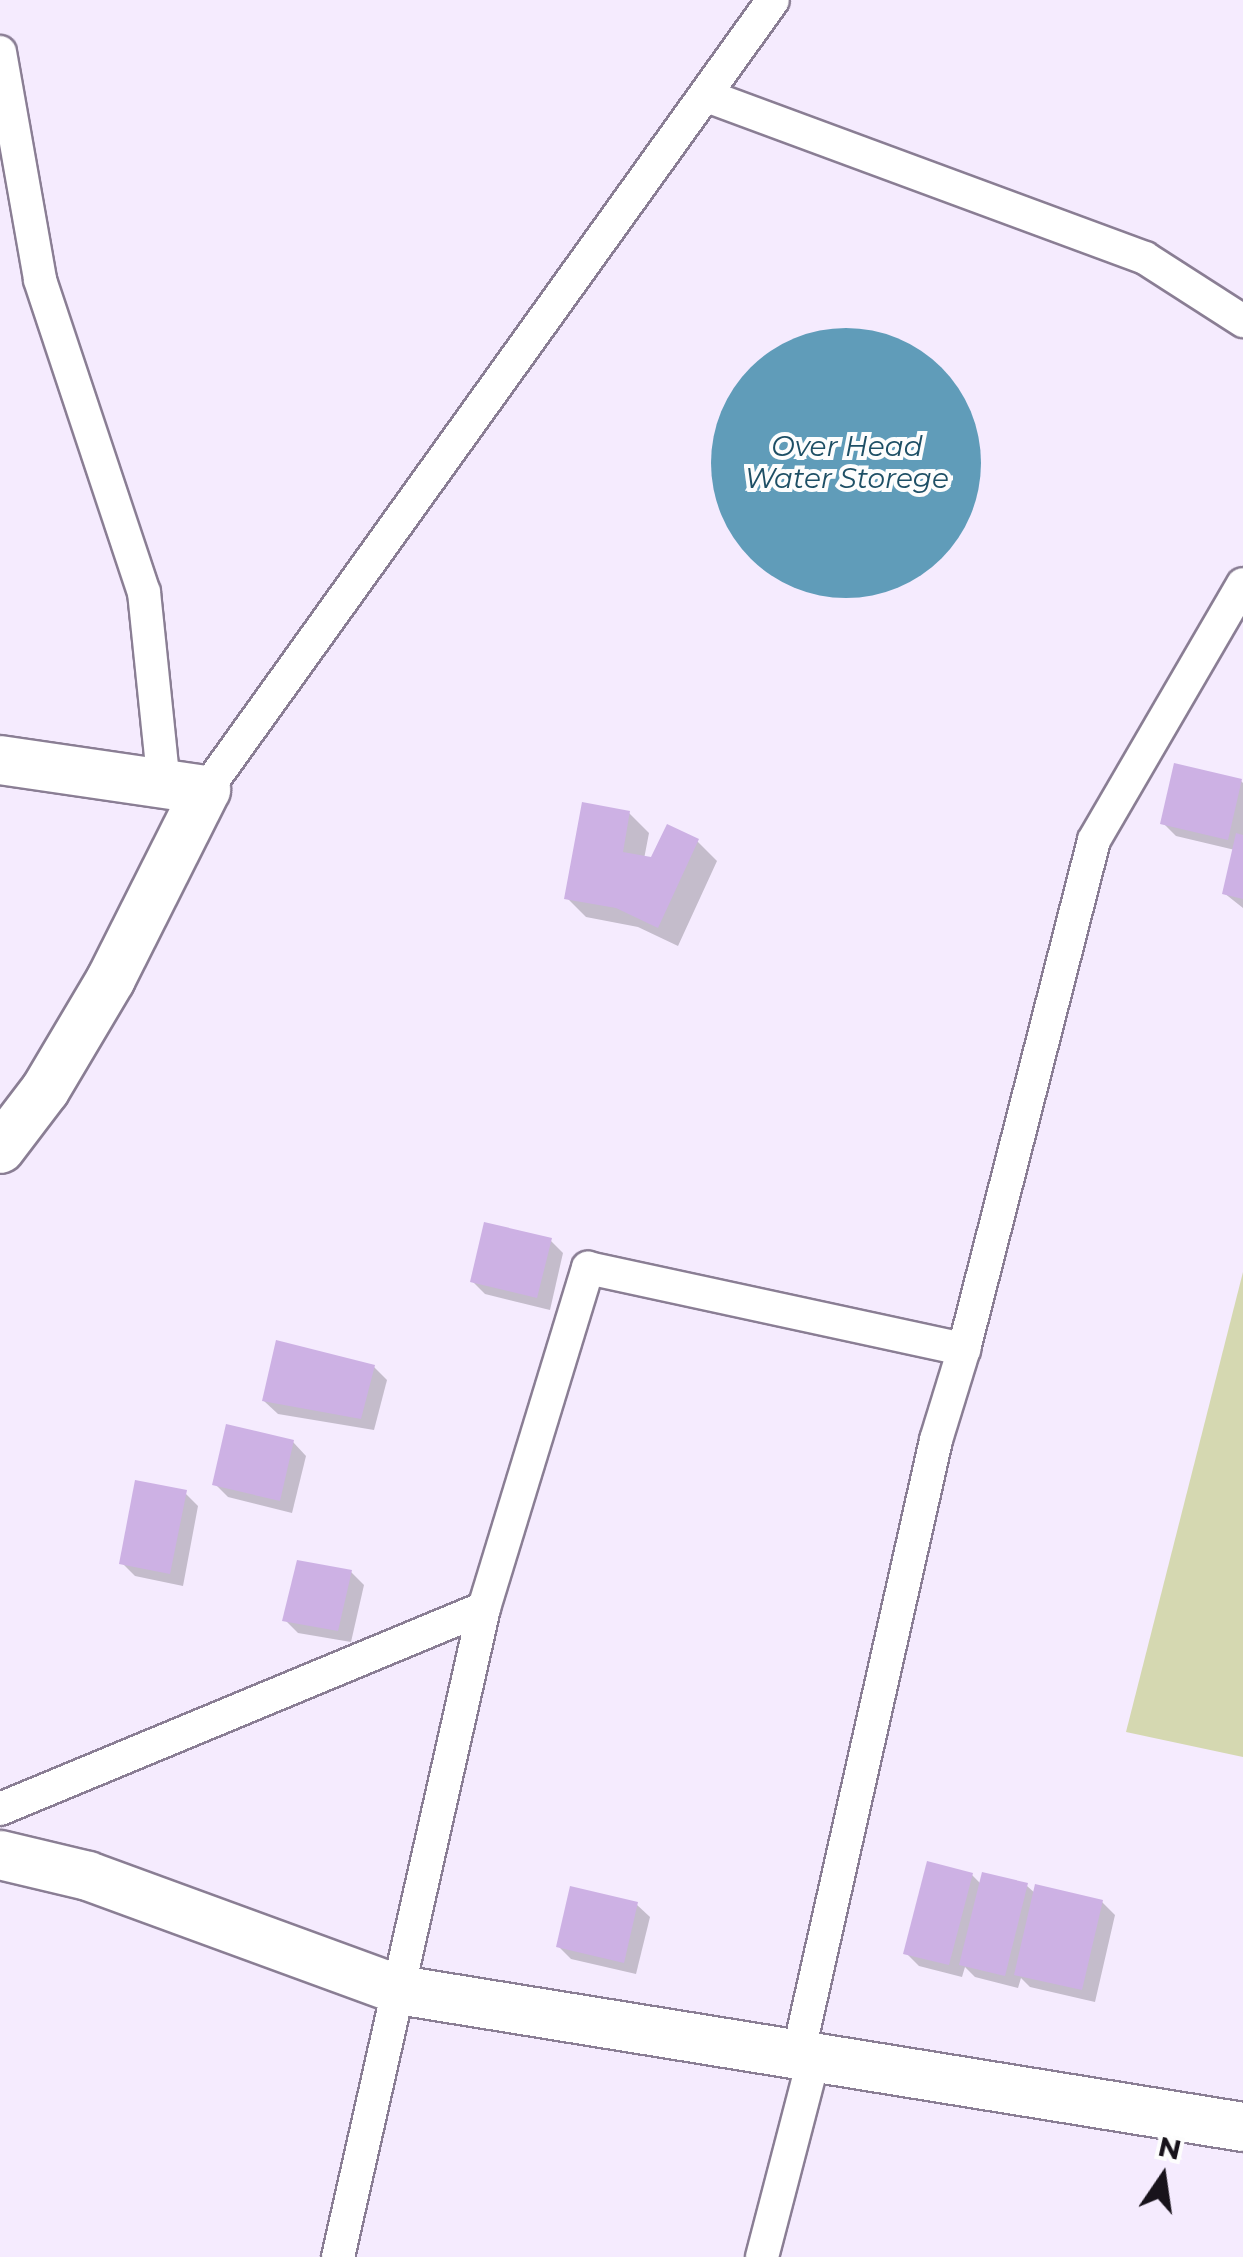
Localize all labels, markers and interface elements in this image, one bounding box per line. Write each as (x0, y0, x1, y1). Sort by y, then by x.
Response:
water label: Over Head Water Storege (745, 429, 949, 495)
north arrow (1113, 2127, 1213, 2227)
text: N (1155, 2129, 1185, 2167)

